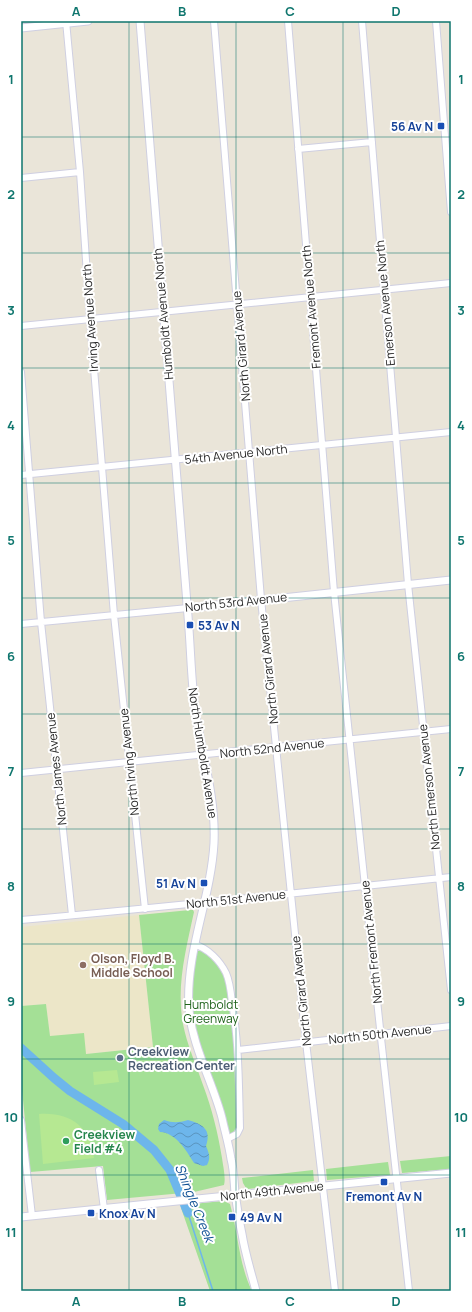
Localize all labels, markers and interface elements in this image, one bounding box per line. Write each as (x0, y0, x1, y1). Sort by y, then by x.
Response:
text: A (72, 2, 81, 20)
text: B (178, 2, 186, 20)
text: C (285, 2, 295, 20)
text: D (391, 2, 401, 20)
text: 1 (8, 70, 14, 88)
text: 1 (458, 70, 464, 88)
place label: 56 Av N (391, 118, 433, 135)
marker: 56 Av N (436, 121, 446, 131)
text: 2 (7, 185, 15, 203)
text: 2 (457, 185, 465, 203)
street label: Emerson Avenue North (371, 239, 399, 367)
street label: Fremont Avenue North (297, 245, 325, 369)
street label: Humboldt Avenue North (149, 248, 177, 380)
street label: Irving Avenue North (78, 264, 102, 372)
street label: North Girard Avenue (228, 290, 254, 402)
text: 3 (7, 301, 15, 319)
text: 3 (457, 301, 465, 319)
text: 4 (7, 416, 15, 434)
text: 4 (457, 416, 465, 434)
street label: 54th Avenue North (184, 440, 288, 468)
text: 5 (7, 531, 15, 549)
text: 5 (457, 531, 465, 549)
street label: North 53rd Avenue (184, 588, 288, 616)
street label: North Girard Avenue (254, 613, 282, 725)
place label: 53 Av N (198, 617, 240, 634)
marker: 53 Av N (185, 620, 195, 630)
text: 6 (7, 647, 15, 665)
text: 6 (457, 647, 465, 665)
street label: North Humboldt Avenue (184, 687, 222, 819)
street label: North Irving Avenue (115, 708, 143, 816)
street label: North James Avenue (42, 712, 70, 826)
street label: North Emerson Avenue (414, 723, 444, 851)
street label: North 52nd Avenue (219, 734, 325, 762)
text: 7 (8, 762, 15, 780)
text: 7 (458, 762, 465, 780)
place label: 51 Av N (156, 875, 196, 892)
text: 8 (7, 877, 15, 895)
text: 8 (457, 877, 465, 895)
marker: 51 Av N (199, 878, 209, 888)
street label: North Fremont Avenue (356, 880, 386, 1004)
street label: North 51st Avenue (185, 885, 287, 913)
street label: North Girard Avenue (287, 935, 315, 1047)
place label: Olson, Floyd B. Middle School (91, 950, 175, 981)
marker: Olson, Floyd B. Middle School (78, 960, 88, 970)
text: 9 (7, 992, 15, 1010)
text: 9 (457, 992, 465, 1010)
park label: Humboldt Greenway (183, 996, 239, 1027)
street label: North 50th Avenue (328, 1020, 432, 1048)
place label: Creekview Recreation Center (128, 1043, 235, 1074)
marker: Creekview Recreation Center (115, 1053, 125, 1063)
text: 10 (4, 1108, 18, 1126)
text: 10 (454, 1108, 468, 1126)
place label: Creekview Field #4 (74, 1126, 135, 1157)
marker: Creekview Field #4 (61, 1136, 71, 1146)
water label: Shingle Creek (171, 1161, 220, 1247)
street label: North 49th Avenue (219, 1177, 325, 1205)
marker: Fremont Av N (379, 1177, 389, 1187)
place label: Fremont Av N (346, 1188, 422, 1205)
place label: Knox Av N (99, 1205, 156, 1222)
marker: Knox Av N (86, 1208, 96, 1218)
place label: 49 Av N (240, 1209, 282, 1226)
marker: 49 Av N (227, 1212, 237, 1222)
text: 11 (5, 1223, 17, 1241)
text: 11 (455, 1223, 467, 1241)
text: A (72, 1292, 81, 1310)
text: B (178, 1292, 186, 1310)
text: C (285, 1292, 295, 1310)
text: D (391, 1292, 401, 1310)

